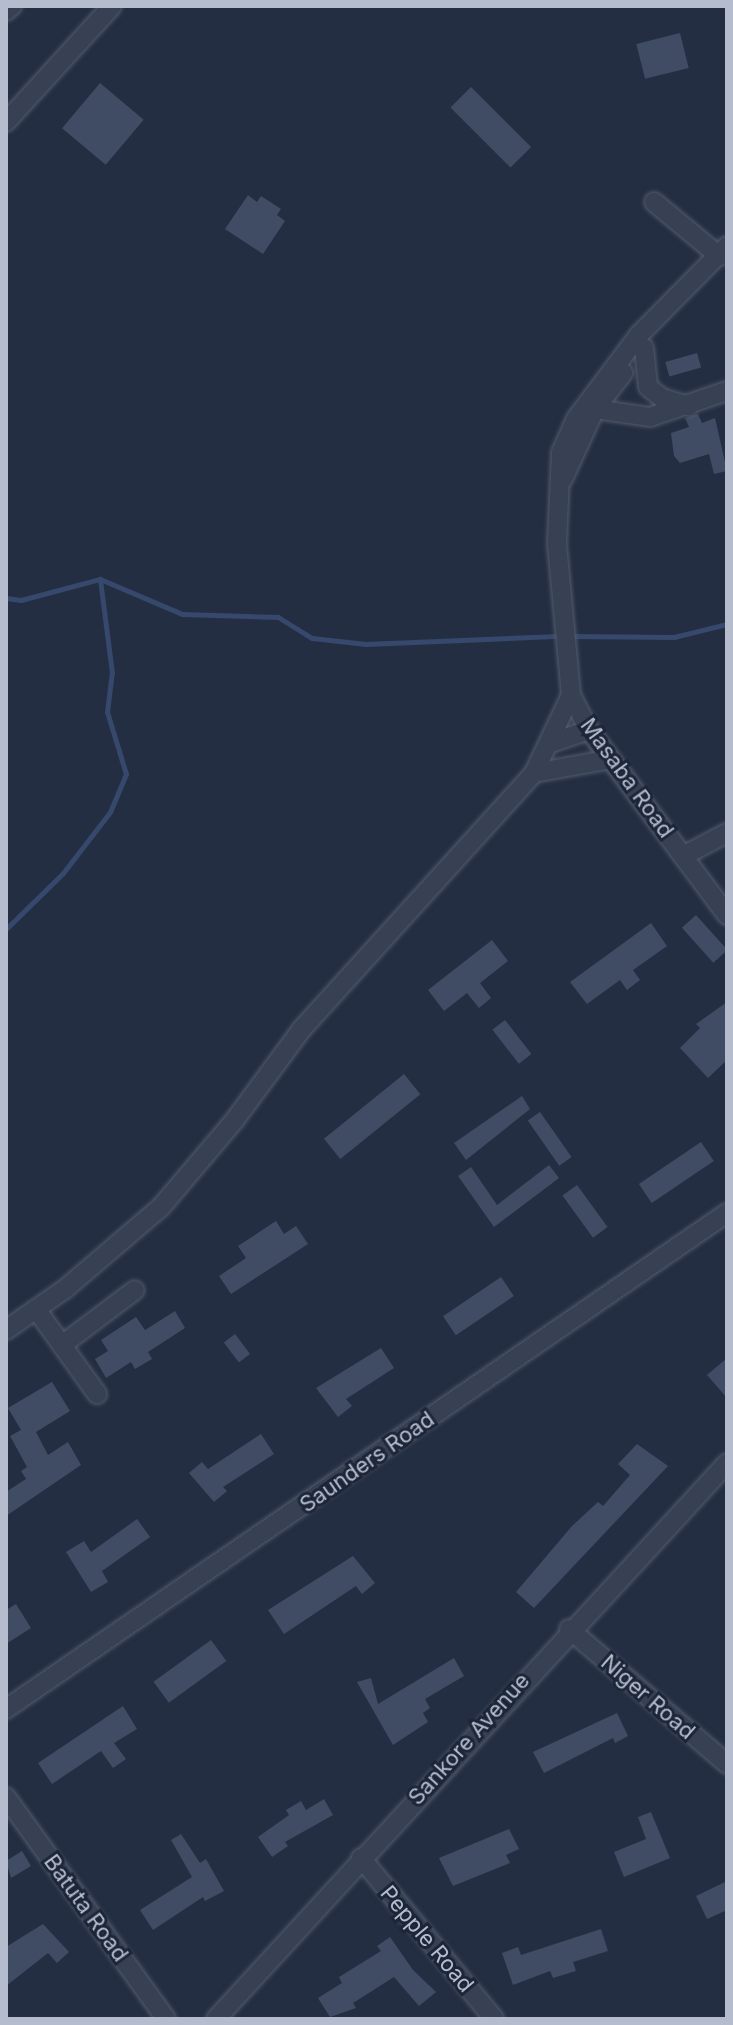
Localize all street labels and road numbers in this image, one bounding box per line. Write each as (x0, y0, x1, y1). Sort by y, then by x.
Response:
street label: Masaba Road (575, 713, 679, 843)
street label: Saunders Road (295, 1406, 439, 1518)
street label: Niger Road (596, 1649, 700, 1745)
street label: Sankore Avenue (403, 1668, 535, 1810)
street label: Batuta Road (38, 1849, 134, 1967)
street label: Pepple Road (375, 1880, 479, 1998)

